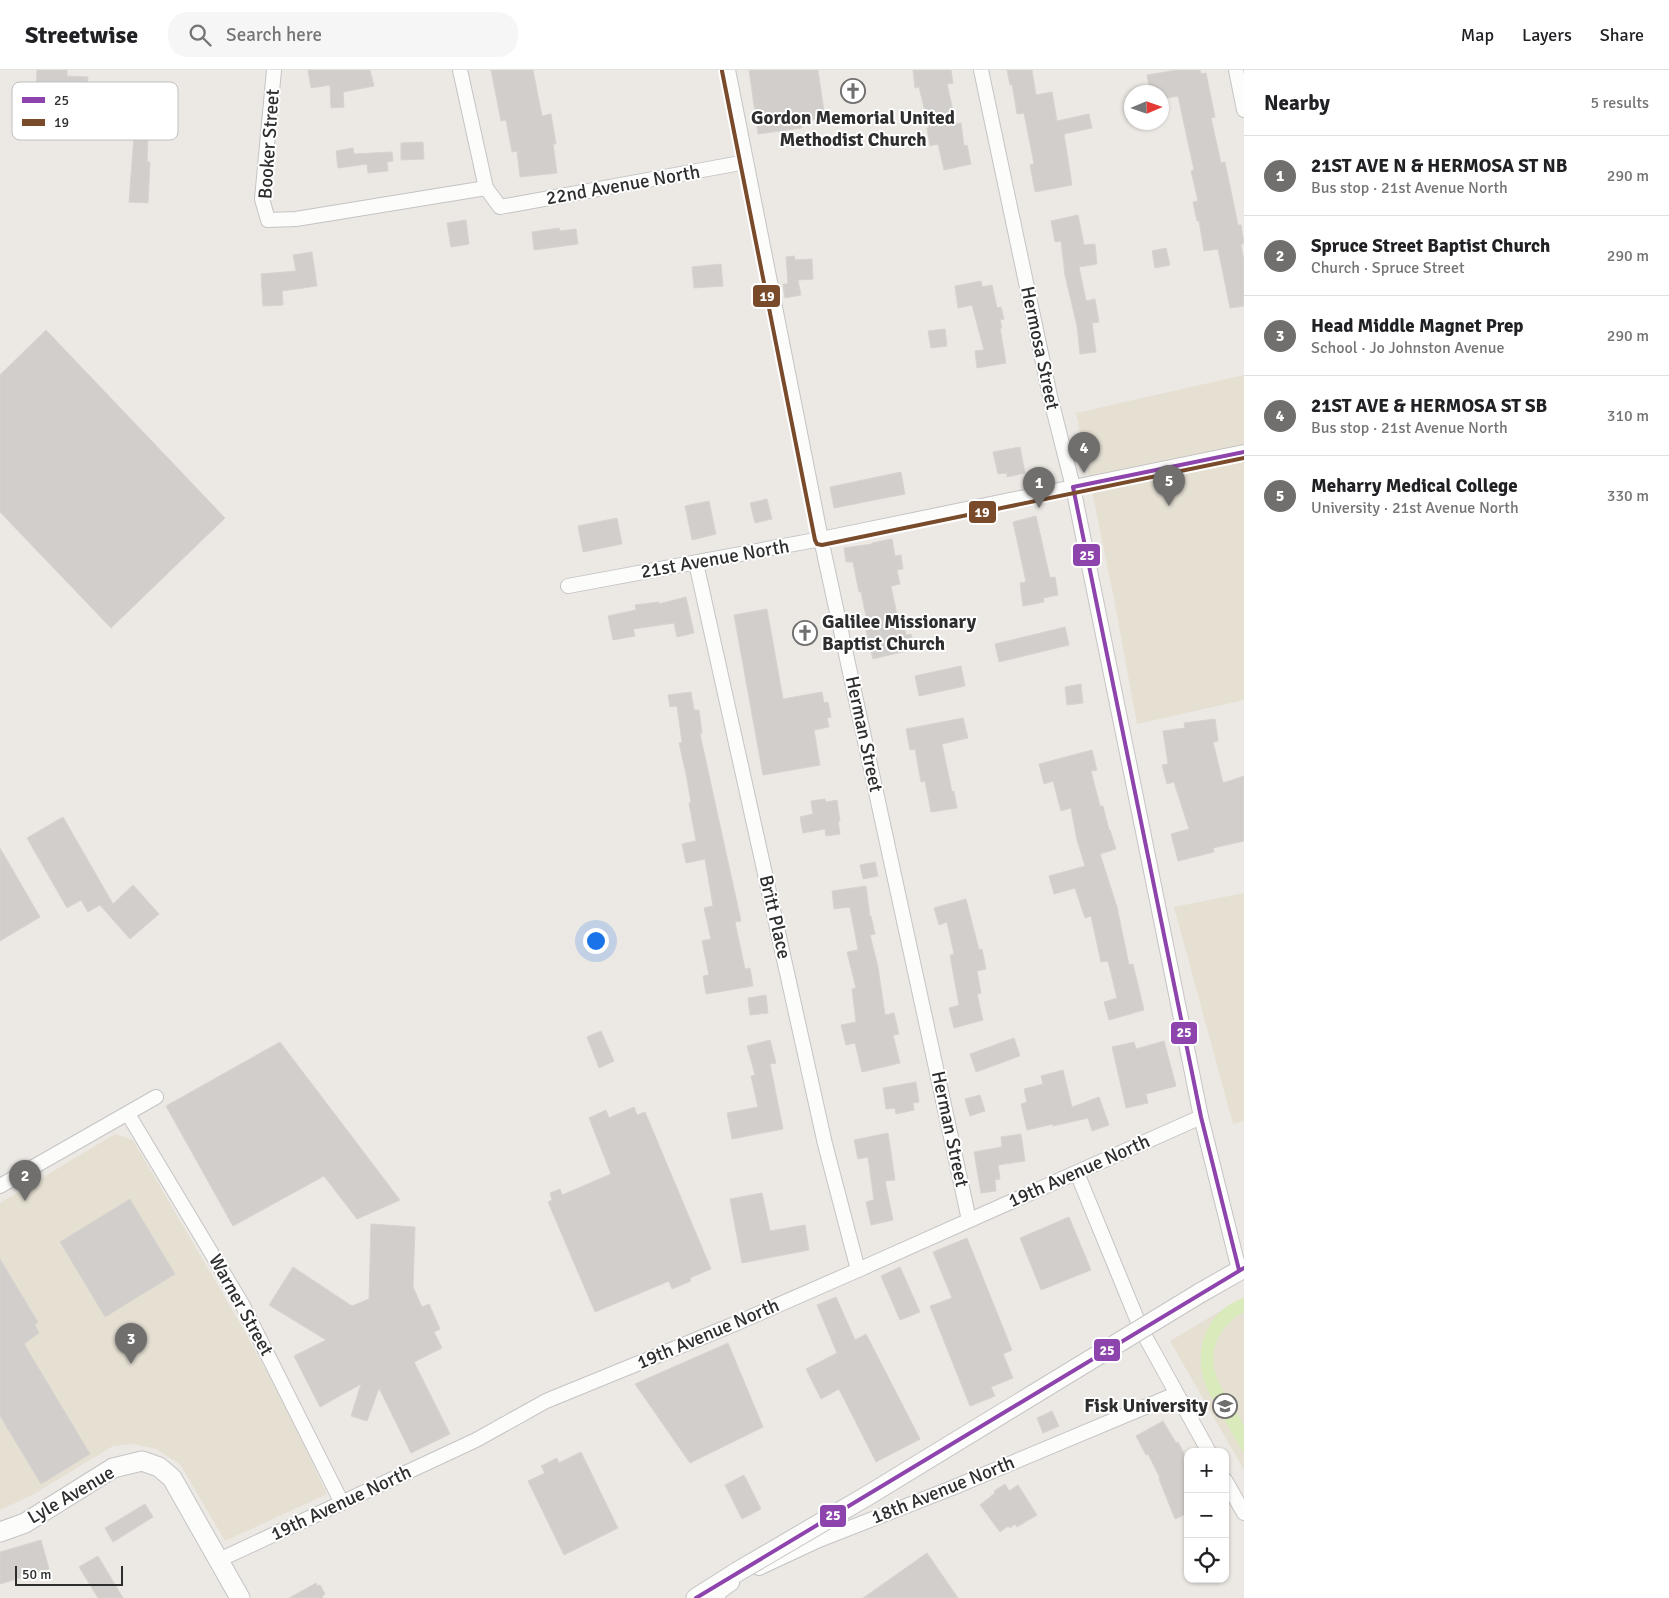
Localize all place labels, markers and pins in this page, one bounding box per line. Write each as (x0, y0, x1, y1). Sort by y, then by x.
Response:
church icon: Gordon Memorial United Methodist Church (840, 78, 866, 104)
place label: Gordon Memorial United Methodist Church (751, 106, 955, 152)
pin: 4 (1068, 432, 1100, 473)
pin: 5 (1153, 465, 1185, 506)
pin: 1 (1023, 467, 1055, 508)
place label: Galilee Missionary Baptist Church (822, 610, 977, 656)
church icon: Galilee Missionary Baptist Church (792, 620, 818, 646)
pin: 2 (9, 1160, 41, 1201)
pin: 3 (115, 1323, 147, 1364)
school or university icon: Fisk University (1212, 1393, 1238, 1419)
place label: Fisk University (1084, 1394, 1209, 1418)

